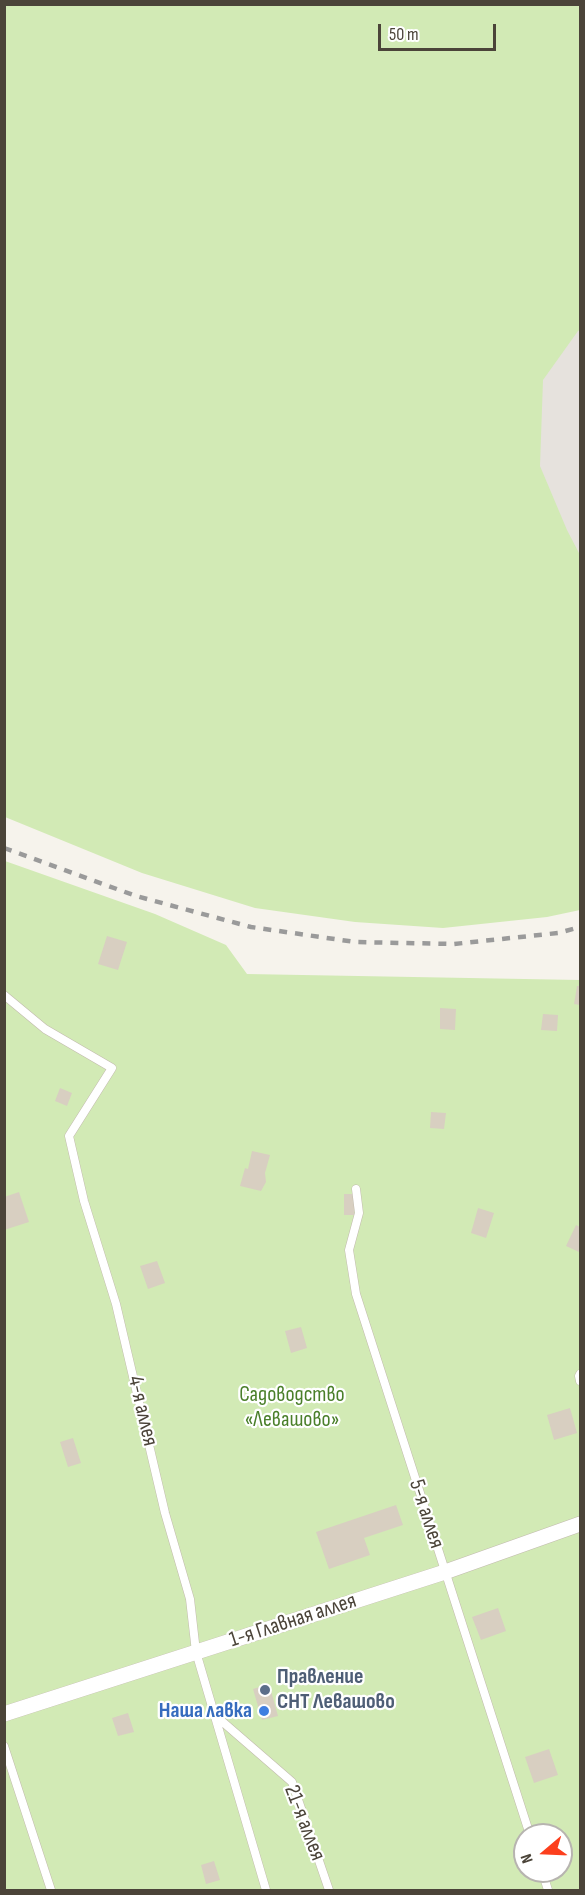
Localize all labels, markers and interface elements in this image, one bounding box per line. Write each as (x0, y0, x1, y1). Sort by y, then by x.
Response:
scale bar (381, 12, 500, 50)
text: 50 m (389, 24, 419, 45)
street label: 4-я аллея (121, 1373, 163, 1449)
park label: Садоводство «Левашово» (239, 1382, 345, 1434)
street label: 5-я аллея (403, 1476, 449, 1552)
street label: 1-я Главная аллея (226, 1588, 360, 1654)
place label: Правление СНТ Левашово (277, 1664, 395, 1716)
marker: Правление СНТ Левашово (258, 1683, 272, 1697)
place label: Наша лавка (159, 1698, 252, 1724)
marker: Наша лавка (257, 1704, 271, 1718)
street label: 21-я аллея (278, 1781, 330, 1865)
north arrow (513, 1823, 573, 1883)
text: N (517, 1851, 538, 1866)

